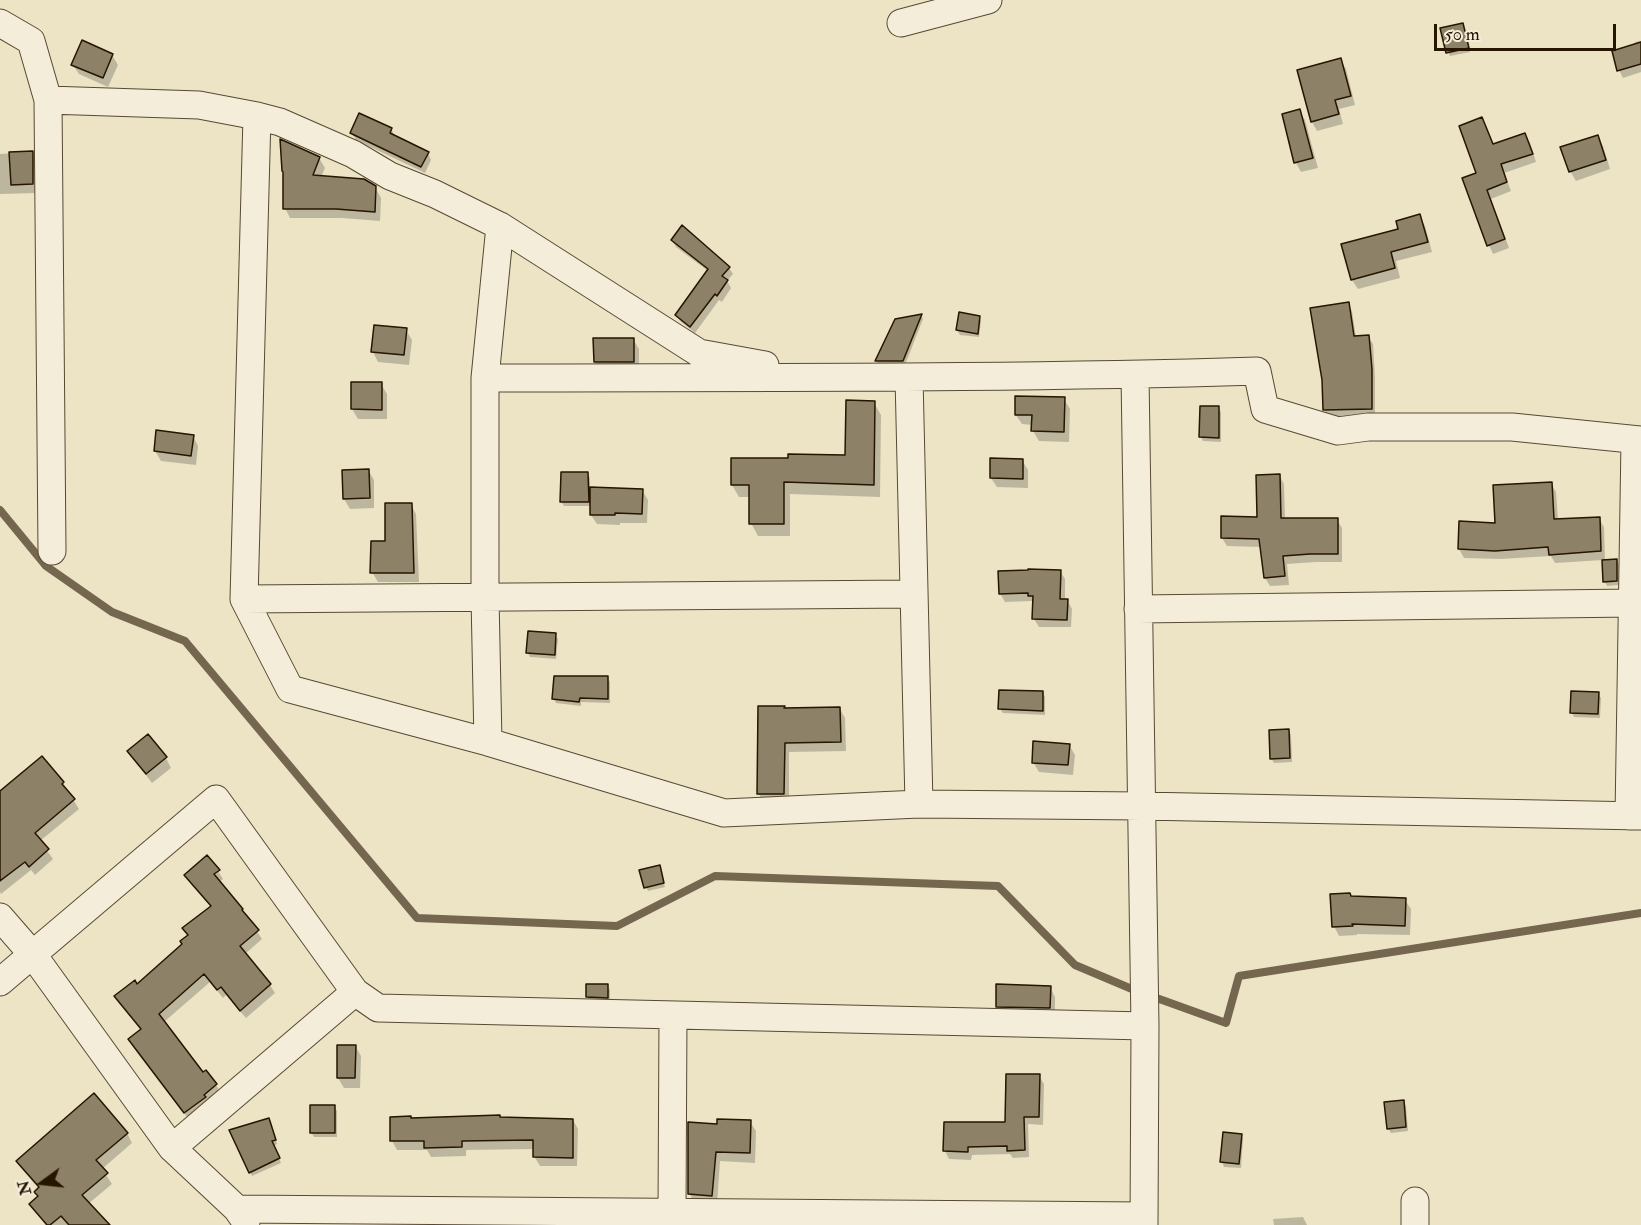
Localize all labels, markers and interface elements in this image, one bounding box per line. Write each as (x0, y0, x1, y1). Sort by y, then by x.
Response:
scale bar (1437, 12, 1618, 50)
text: 50 m (1445, 23, 1480, 46)
north arrow (12, 1153, 72, 1213)
text: N (13, 1178, 36, 1197)

